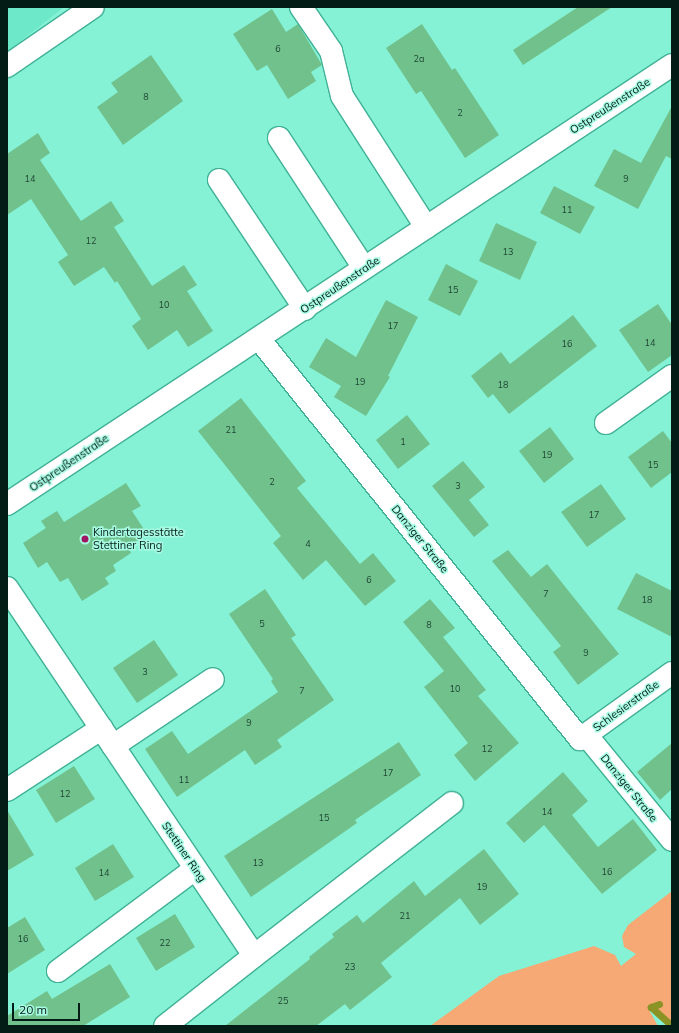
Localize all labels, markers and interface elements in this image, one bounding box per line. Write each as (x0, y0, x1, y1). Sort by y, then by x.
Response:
house number: 6 (275, 44, 281, 54)
house number: 2a (414, 54, 424, 64)
street label: Ostpreußenstraße (568, 75, 652, 137)
house number: 8 (143, 92, 149, 102)
house number: 2 (457, 108, 463, 118)
house number: 14 (25, 174, 35, 184)
house number: 9 (623, 174, 629, 184)
house number: 11 (562, 205, 572, 215)
house number: 12 (86, 236, 96, 246)
house number: 13 (503, 247, 513, 257)
street label: Ostpreußenstraße (298, 254, 382, 316)
house number: 15 (448, 285, 458, 295)
house number: 10 (159, 300, 169, 310)
house number: 17 (388, 321, 398, 331)
house number: 14 (645, 338, 655, 348)
house number: 16 (562, 339, 572, 349)
house number: 19 (355, 377, 365, 387)
house number: 18 (498, 380, 508, 390)
house number: 21 (226, 425, 236, 435)
street label: Ostpreußenstraße (27, 432, 111, 494)
house number: 1 (400, 437, 406, 447)
house number: 19 (542, 450, 552, 460)
house number: 15 (648, 460, 658, 470)
house number: 2 (269, 477, 275, 487)
house number: 3 (455, 481, 461, 491)
street label: Danziger Straße (389, 502, 451, 576)
house number: 17 (589, 510, 599, 520)
place label: Kindertagesstätte Stettiner Ring (93, 526, 184, 552)
marker: Kindertagesstätte Stettiner Ring (80, 534, 90, 544)
house number: 4 (305, 539, 311, 549)
house number: 6 (366, 575, 372, 585)
house number: 7 (543, 589, 549, 599)
house number: 18 (642, 595, 652, 605)
house number: 5 (259, 619, 265, 629)
house number: 8 (426, 620, 432, 630)
house number: 9 (583, 648, 589, 658)
house number: 3 (142, 667, 148, 677)
street label: Schlesierstraße (591, 678, 661, 734)
house number: 10 (450, 684, 460, 694)
house number: 7 (299, 686, 305, 696)
house number: 9 (246, 718, 252, 728)
house number: 12 (482, 744, 492, 754)
street label: Danziger Straße (598, 751, 660, 825)
house number: 17 (383, 768, 393, 778)
house number: 11 (179, 775, 189, 785)
house number: 12 (60, 789, 70, 799)
house number: 14 (542, 807, 552, 817)
house number: 15 (319, 813, 329, 823)
street label: Stettiner Ring (159, 820, 209, 884)
house number: 13 (253, 858, 263, 868)
house number: 16 (602, 867, 612, 877)
house number: 14 (99, 868, 109, 878)
house number: 19 (477, 882, 487, 892)
house number: 21 (400, 911, 410, 921)
house number: 16 (18, 934, 28, 944)
house number: 22 (160, 938, 170, 948)
house number: 23 (345, 962, 355, 972)
scale bar (14, 995, 82, 1021)
house number: 25 (278, 996, 288, 1006)
text: 20 m (19, 1002, 47, 1017)

